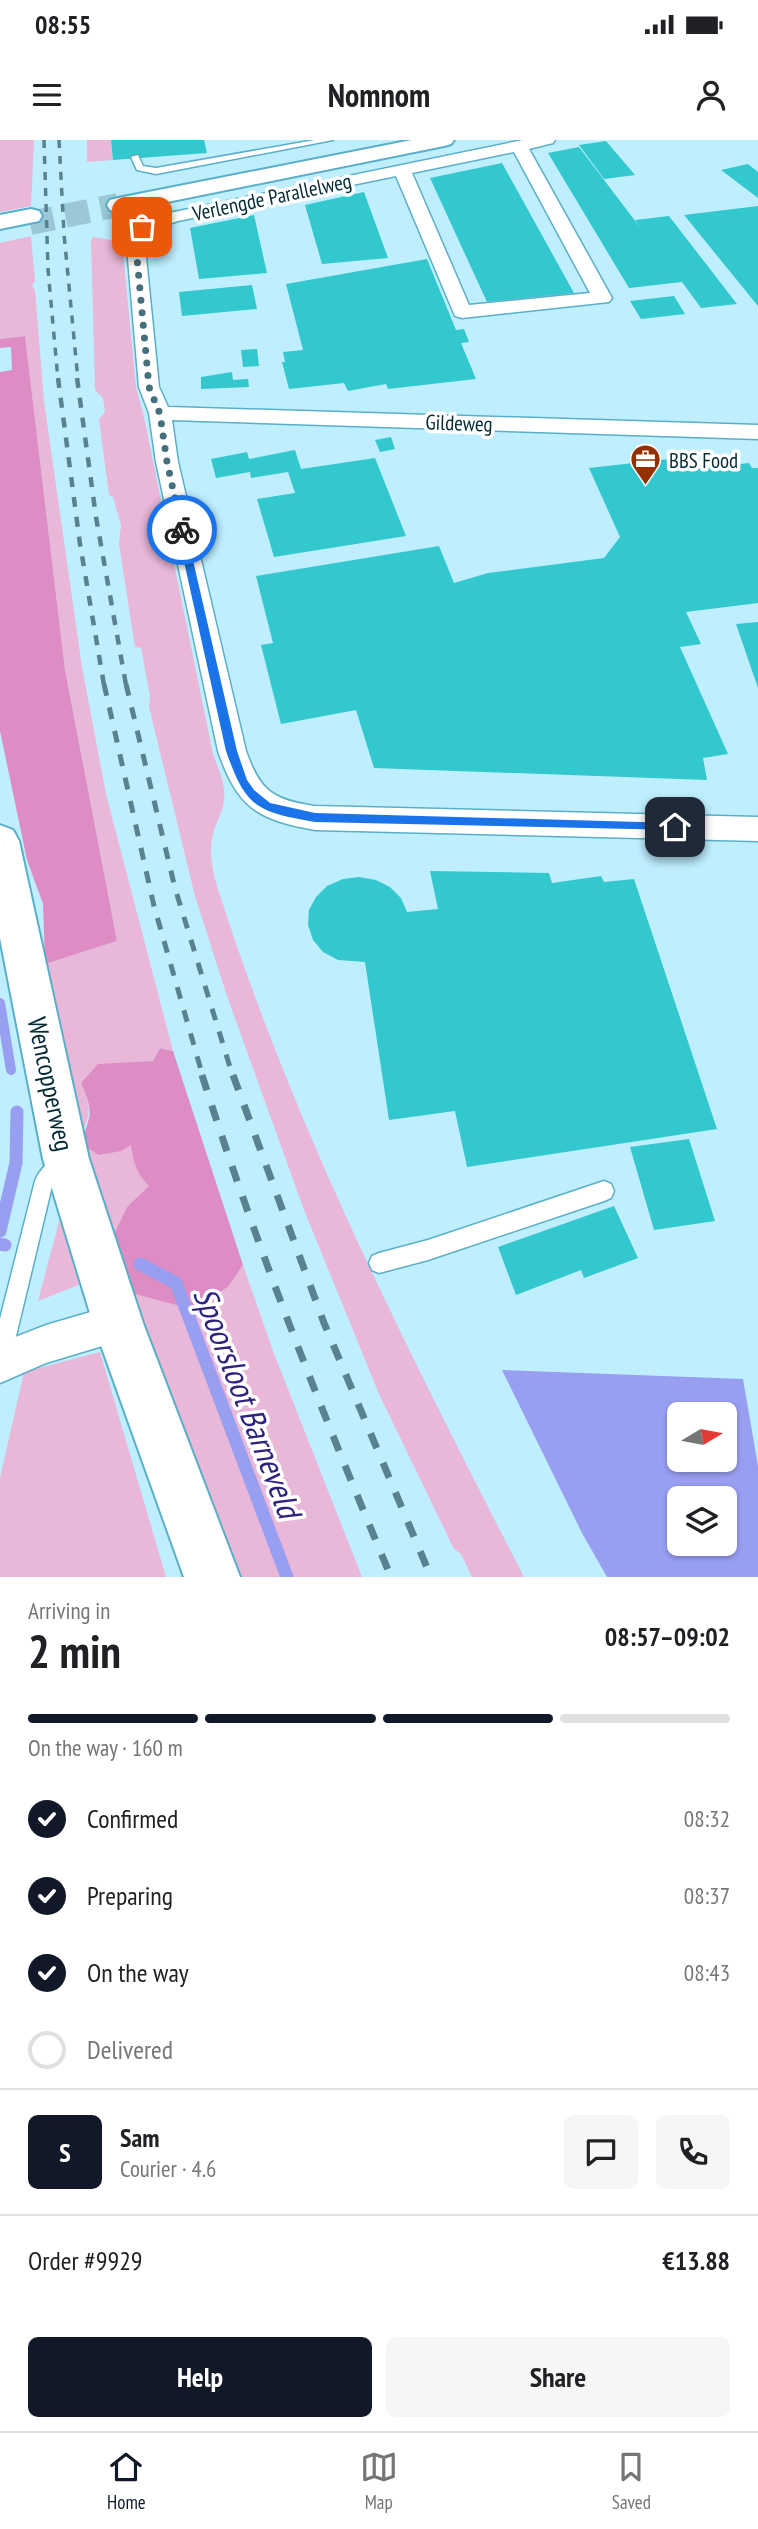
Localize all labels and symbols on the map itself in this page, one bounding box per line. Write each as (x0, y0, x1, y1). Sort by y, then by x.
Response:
street label: Verlengde Parallelweg (189, 167, 354, 227)
pin (112, 197, 172, 257)
street label: Gildeweg (425, 408, 493, 438)
office icon: BBS Food (629, 443, 663, 487)
place label: BBS Food (669, 447, 738, 474)
courier (147, 495, 217, 565)
pin (645, 797, 705, 857)
street label: Wencopperweg (21, 1014, 81, 1154)
water label: Spoorsloot Barneveld (184, 1281, 313, 1528)
north arrow (667, 1402, 737, 1472)

